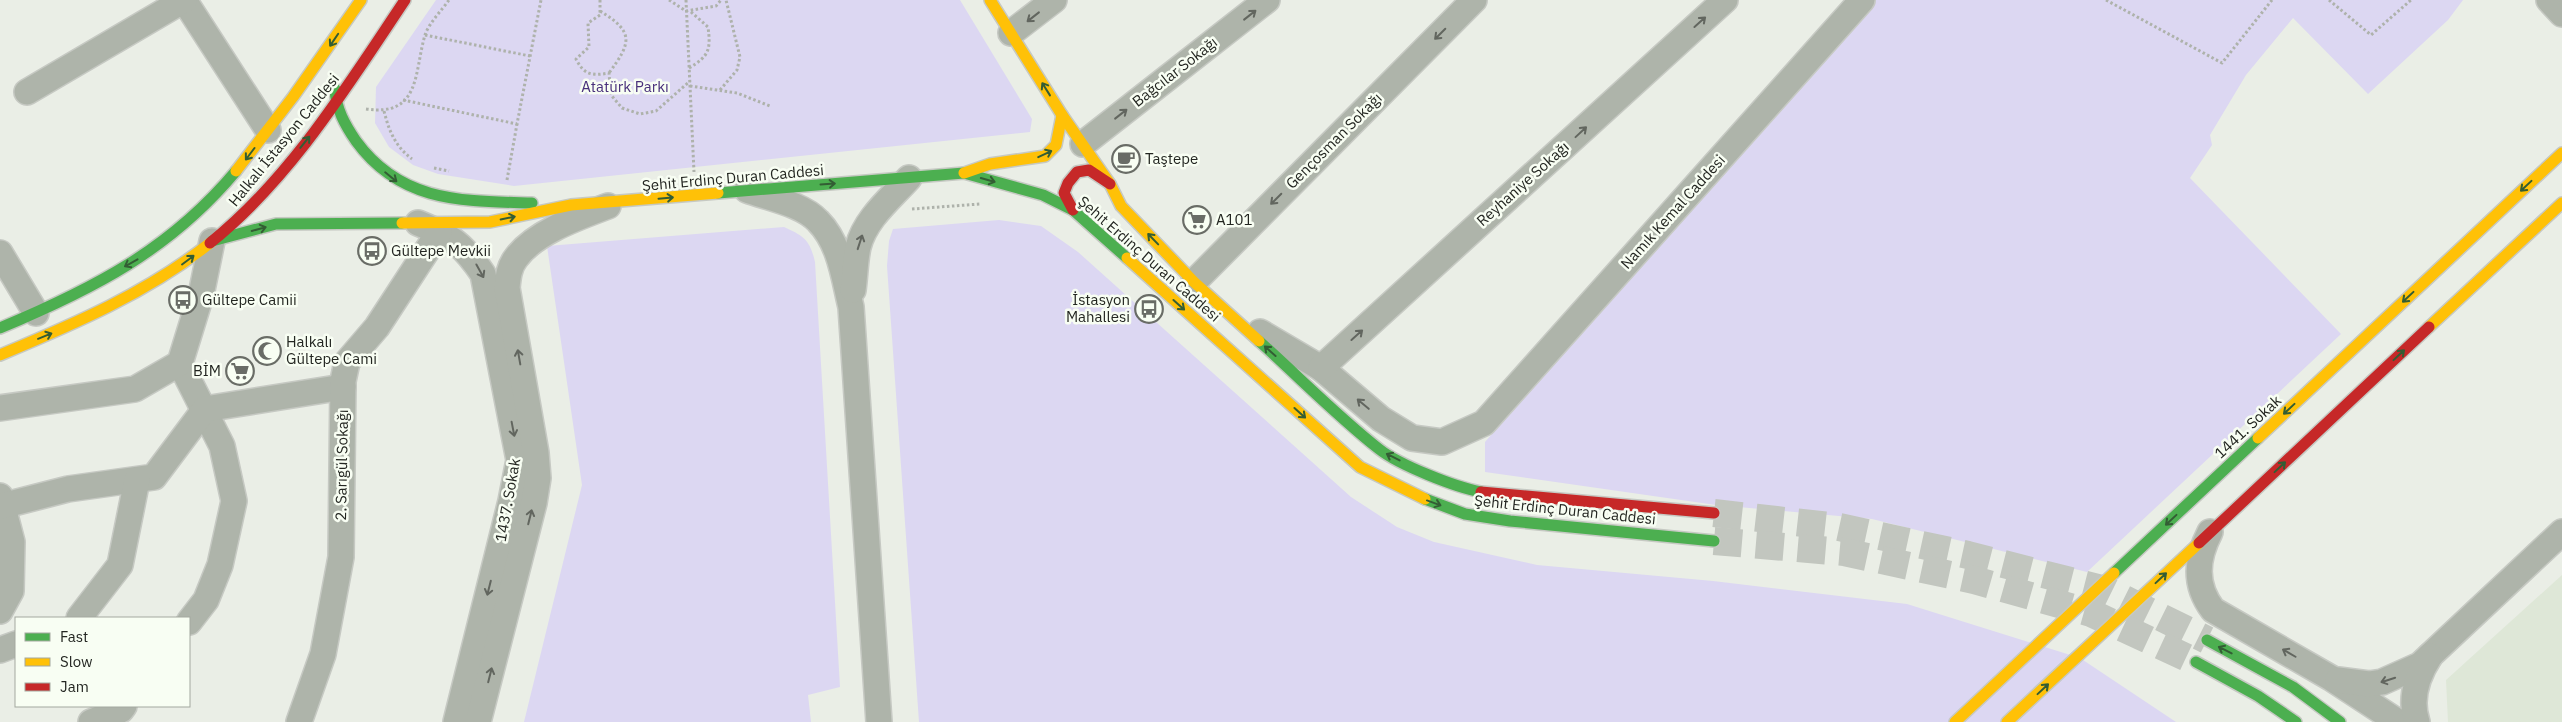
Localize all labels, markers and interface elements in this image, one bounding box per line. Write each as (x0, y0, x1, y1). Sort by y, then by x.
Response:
one-way arrow (1243, 9, 1256, 20)
one-way arrow (1027, 11, 1040, 22)
one-way arrow (1694, 16, 1707, 28)
one-way arrow (1434, 28, 1446, 40)
street label: Bağcılar Sokağı (1128, 32, 1221, 111)
one-way arrow (328, 33, 339, 47)
street label: Halkalı İstasyon Caddesi (224, 69, 343, 210)
park label: Atatürk Parkı (581, 77, 669, 96)
one-way arrow (1041, 82, 1051, 96)
street label: Gençosman Sokağı (1282, 89, 1386, 193)
one-way arrow (1115, 109, 1128, 120)
one-way arrow (1574, 126, 1587, 138)
one-way arrow (300, 136, 311, 149)
street label: Reyhaniye Sokağı (1473, 137, 1573, 230)
cafe icon: Taştepe (1111, 144, 1141, 174)
one-way arrow (245, 147, 255, 161)
one-way arrow (1037, 149, 1052, 159)
place label: Taştepe (1145, 149, 1198, 168)
street label: Namık Kemal Caddesi (1616, 151, 1729, 273)
street label: Şehit Erdinç Duran Caddesi (641, 160, 825, 195)
one-way arrow (384, 171, 397, 182)
one-way arrow (980, 176, 996, 186)
one-way arrow (820, 180, 836, 189)
one-way arrow (2520, 180, 2533, 192)
street label: Şehit Erdinç Duran Caddesi (1074, 192, 1224, 326)
one-way arrow (658, 193, 674, 203)
one-way arrow (1270, 193, 1282, 206)
supermarket icon: A101 (1182, 205, 1212, 235)
place label: A101 (1216, 210, 1253, 229)
one-way arrow (500, 213, 516, 222)
one-way arrow (251, 223, 267, 233)
one-way arrow (1147, 233, 1159, 245)
one-way arrow (856, 235, 865, 250)
bus stop icon: Gültepe Mevkii (357, 236, 387, 266)
place label: Gültepe Mevkii (391, 241, 491, 260)
one-way arrow (181, 255, 195, 265)
one-way arrow (123, 258, 138, 268)
one-way arrow (475, 263, 485, 278)
bus stop icon: Gültepe Camii (168, 285, 198, 315)
place label: Gültepe Camii (202, 290, 297, 309)
place label: İstasyon Mahallesi (1066, 290, 1130, 326)
one-way arrow (2401, 291, 2414, 303)
bus stop icon: İstasyon Mahallesi (1134, 294, 1164, 324)
one-way arrow (1173, 299, 1186, 310)
one-way arrow (1350, 329, 1363, 341)
one-way arrow (37, 331, 52, 341)
place label: Halkalı Gültepe Cami (286, 332, 377, 368)
mosque icon: Halkalı Gültepe Cami (252, 336, 282, 366)
one-way arrow (1264, 346, 1277, 357)
one-way arrow (2392, 349, 2405, 361)
one-way arrow (514, 350, 524, 366)
supermarket icon: BİM (225, 356, 255, 386)
place label: BİM (193, 361, 221, 380)
street label: 1441. Sokak (2210, 391, 2285, 462)
one-way arrow (1357, 398, 1370, 409)
one-way arrow (2283, 403, 2296, 415)
one-way arrow (1294, 407, 1307, 419)
street label: 2. Sarıgül Sokağı (331, 409, 352, 521)
one-way arrow (509, 421, 518, 437)
one-way arrow (1386, 452, 1401, 462)
street label: 1437. Sokak (491, 457, 524, 543)
one-way arrow (2273, 461, 2286, 473)
street label: Şehit Erdinç Duran Caddesi (1473, 491, 1657, 528)
one-way arrow (1425, 499, 1441, 508)
one-way arrow (526, 510, 535, 526)
one-way arrow (2164, 514, 2177, 526)
one-way arrow (2155, 572, 2168, 584)
one-way arrow (484, 579, 494, 595)
legend (15, 617, 190, 707)
text: Fast (60, 627, 88, 646)
one-way arrow (2218, 645, 2233, 655)
one-way arrow (2282, 648, 2297, 658)
text: Slow (60, 652, 93, 671)
one-way arrow (486, 667, 495, 683)
one-way arrow (2381, 675, 2397, 685)
text: Jam (60, 677, 89, 696)
one-way arrow (2036, 683, 2049, 695)

